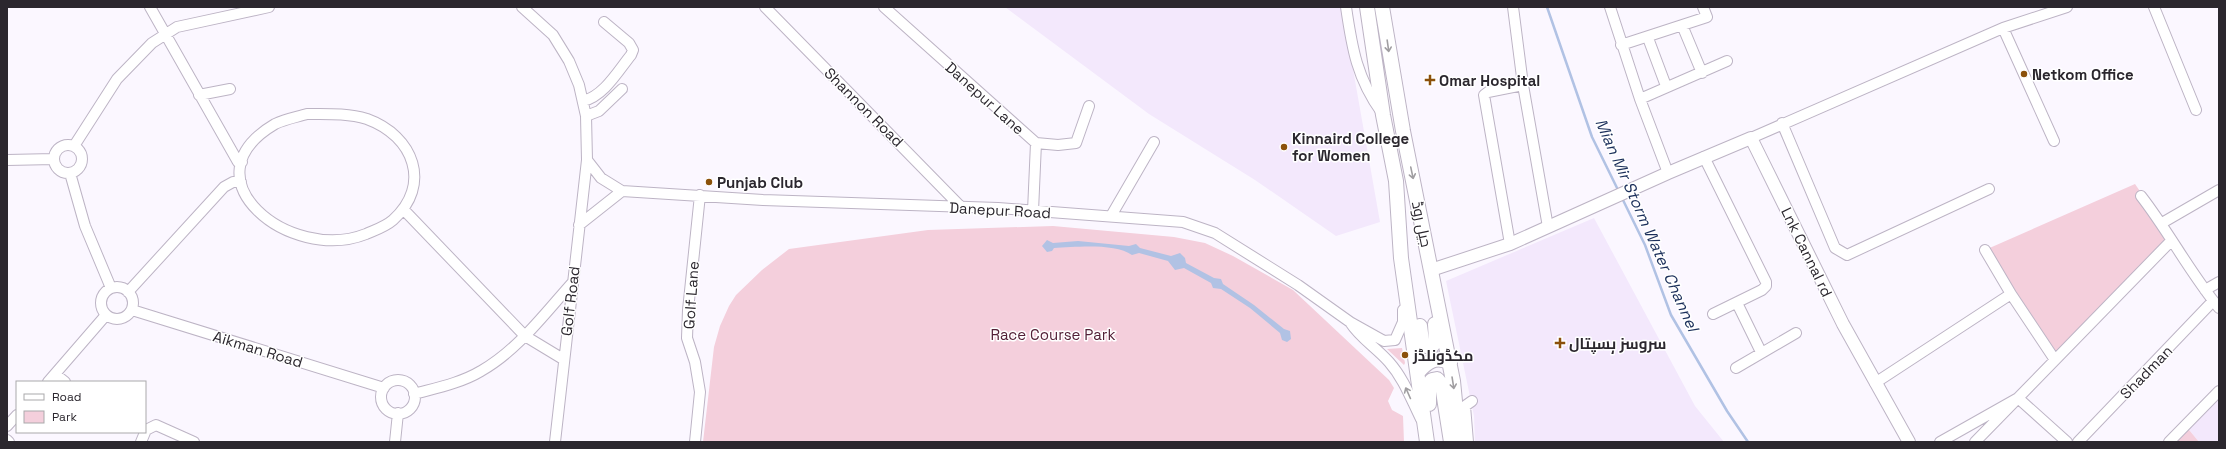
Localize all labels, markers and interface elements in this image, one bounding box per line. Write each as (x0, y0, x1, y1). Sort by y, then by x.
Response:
one-way arrow (1384, 39, 1392, 52)
street label: Danepur Lane (942, 58, 1029, 139)
street label: Shannon Road (820, 63, 908, 151)
place label: Netkom Office (2032, 65, 2134, 84)
marker: Netkom Office (2019, 69, 2029, 79)
place label: Omar Hospital (1439, 71, 1540, 90)
marker: Omar Hospital (1424, 74, 1436, 86)
water label: Mian Mir Storm Water Channel (1590, 115, 1704, 337)
place label: Kinnaird College for Women (1292, 129, 1410, 165)
marker: Kinnaird College for Women (1279, 142, 1289, 152)
one-way arrow (1408, 167, 1416, 180)
place label: Punjab Club (717, 173, 803, 192)
marker: Punjab Club (704, 177, 714, 187)
street label: Danepur Road (949, 198, 1051, 222)
street label: جیل روڈ (1407, 199, 1436, 249)
street label: Lnk Cannal rd (1777, 204, 1837, 300)
street label: Golf Lane (679, 260, 703, 330)
street label: Golf Road (556, 265, 584, 337)
park label: Race Course Park (990, 325, 1116, 344)
street label: Aikman Road (211, 326, 305, 372)
place label: سروسز ہسپتال (1569, 334, 1666, 354)
marker: سروسز ہسپتال (1554, 337, 1566, 349)
street label: Shadman (2116, 341, 2176, 403)
place label: مکڈونلڈز (1412, 346, 1473, 365)
marker: مکڈونلڈز (1400, 350, 1410, 360)
one-way arrow (1450, 376, 1458, 389)
legend (16, 381, 146, 433)
one-way arrow (1404, 387, 1412, 399)
text: Road (52, 389, 81, 405)
text: Park (52, 409, 77, 425)

